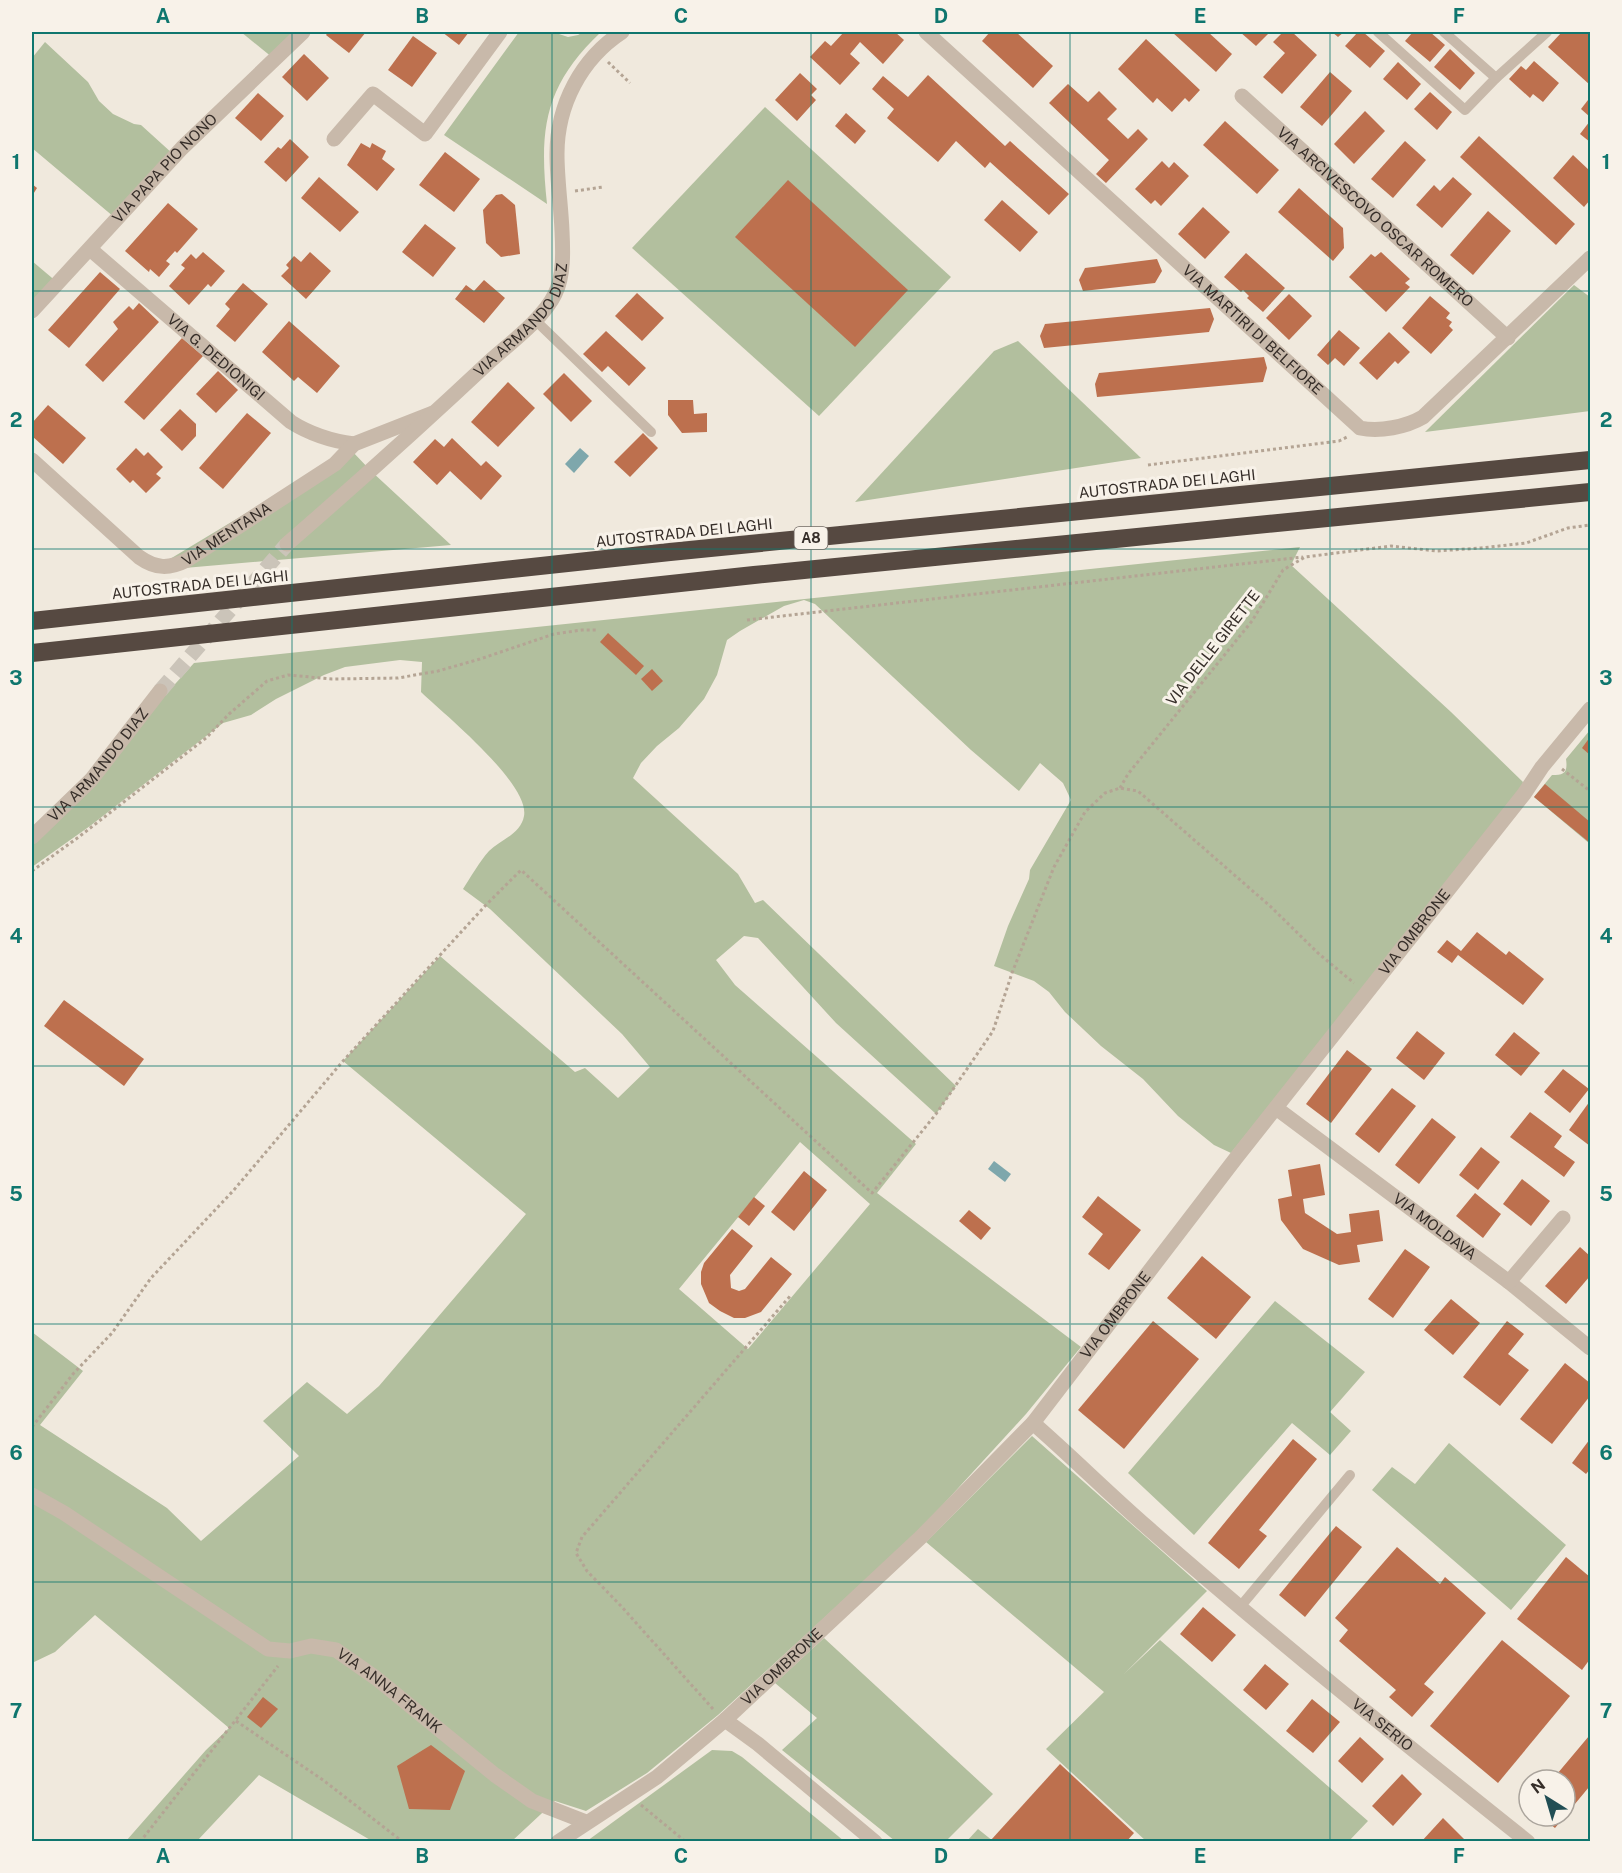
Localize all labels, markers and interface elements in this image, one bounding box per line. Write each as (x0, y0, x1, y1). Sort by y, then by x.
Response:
text: A (156, 4, 170, 28)
text: B (415, 4, 429, 28)
text: C (674, 4, 688, 28)
text: D (934, 4, 948, 28)
text: E (1194, 4, 1206, 28)
text: F (1453, 4, 1465, 28)
street label: VIA PAPA PIO NONO (109, 110, 220, 226)
street label: VIA ARCIVESCOVO OSCAR ROMERO (1274, 123, 1477, 310)
text: 1 (12, 150, 20, 174)
text: 1 (1602, 150, 1610, 174)
street label: VIA MARTIRI DI BELFIORE (1179, 261, 1327, 398)
street label: VIA ARMANDO DIAZ (470, 262, 570, 380)
street label: VIA G. DEDIONIGI (164, 310, 268, 403)
text: 2 (10, 408, 22, 432)
text: 2 (1600, 408, 1612, 432)
street label: AUTOSTRADA DEI LAGHI (1078, 466, 1256, 501)
street label: VIA MENTANA (179, 498, 275, 569)
street label: AUTOSTRADA DEI LAGHI (595, 515, 773, 550)
road number: A8 (794, 527, 828, 549)
street label: AUTOSTRADA DEI LAGHI (111, 567, 289, 602)
street label: VIA DELLE GIRETTE (1162, 587, 1263, 709)
text: 3 (9, 666, 23, 690)
text: 3 (1599, 666, 1613, 690)
street label: VIA ARMANDO DIAZ (44, 705, 151, 825)
street label: VIA OMBRONE (1375, 885, 1454, 978)
text: 4 (9, 924, 23, 948)
text: 4 (1599, 924, 1613, 948)
text: 5 (9, 1182, 23, 1206)
text: 5 (1599, 1182, 1613, 1206)
street label: VIA MOLDAVA (1390, 1189, 1480, 1263)
street label: VIA OMBRONE (1077, 1268, 1154, 1362)
text: 6 (9, 1441, 23, 1465)
text: 6 (1599, 1441, 1613, 1465)
street label: VIA OMBRONE (737, 1625, 826, 1708)
street label: VIA ANNA FRANK (334, 1645, 445, 1736)
street label: VIA SERIO (1349, 1695, 1417, 1754)
text: 7 (10, 1699, 22, 1723)
text: 7 (1600, 1699, 1612, 1723)
north arrow (1517, 1768, 1577, 1828)
text: N (1528, 1775, 1549, 1798)
text: A (156, 1844, 170, 1868)
text: B (415, 1844, 429, 1868)
text: C (674, 1844, 688, 1868)
text: D (934, 1844, 948, 1868)
text: E (1194, 1844, 1206, 1868)
text: F (1453, 1844, 1465, 1868)

